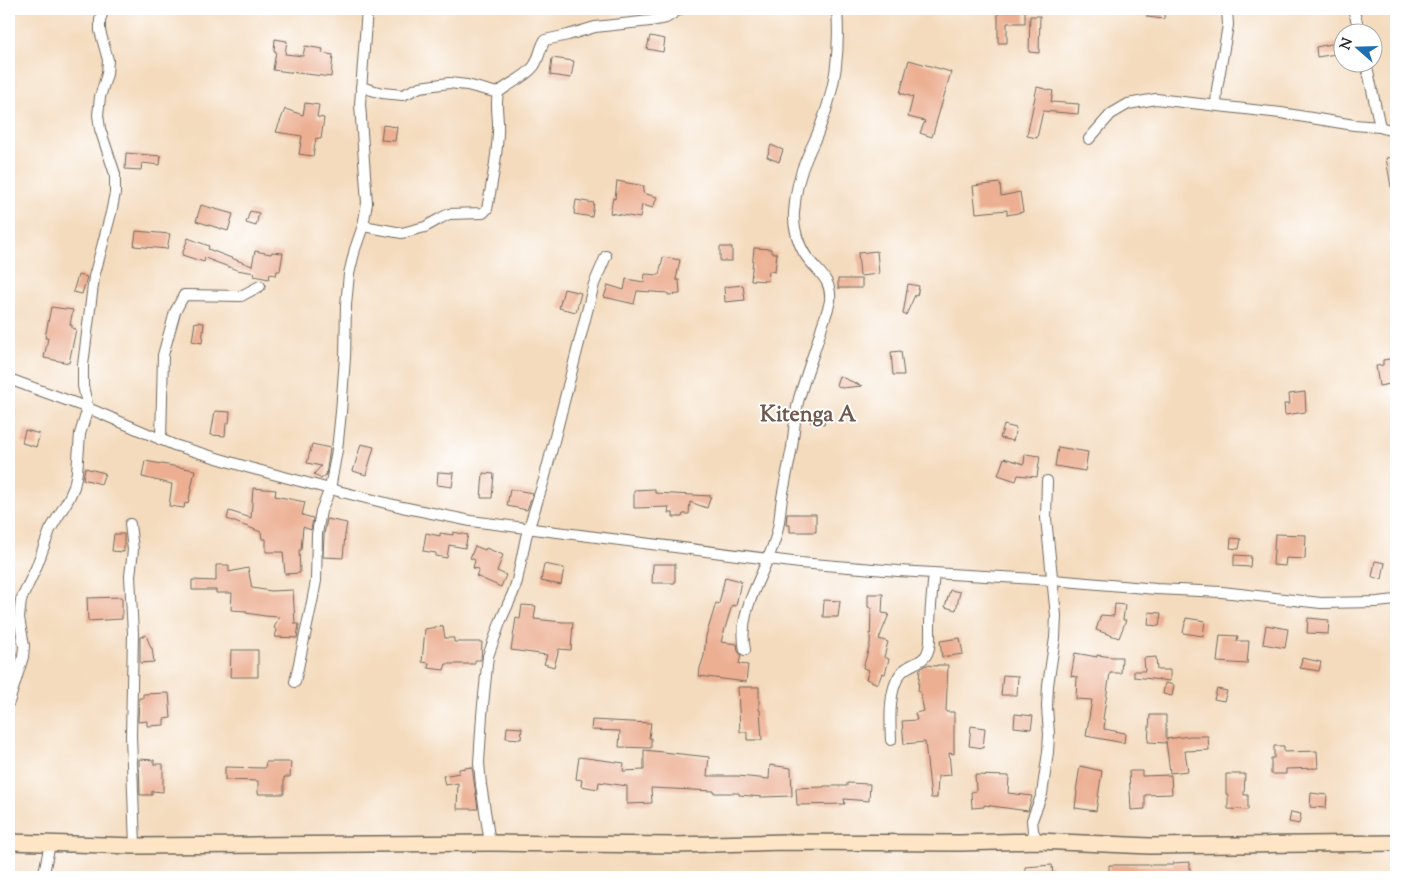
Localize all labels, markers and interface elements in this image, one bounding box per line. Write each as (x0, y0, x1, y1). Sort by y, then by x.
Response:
north arrow (1332, 22, 1382, 72)
text: N (1336, 36, 1359, 53)
district label: Kitenga A (760, 400, 856, 432)

